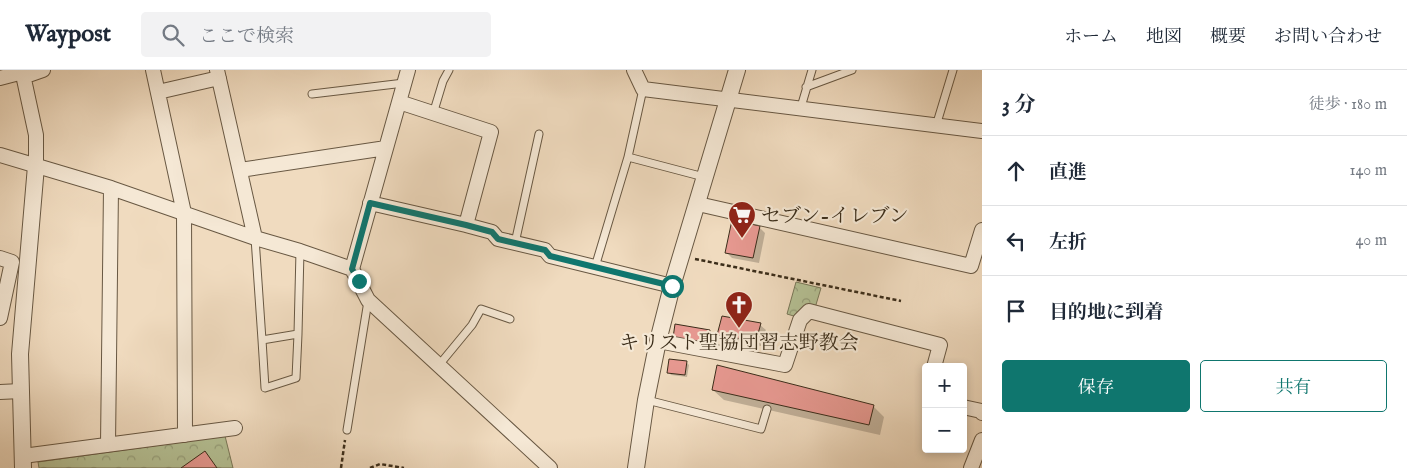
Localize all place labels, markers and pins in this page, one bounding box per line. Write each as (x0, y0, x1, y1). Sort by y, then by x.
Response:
supermarket icon: セブン-イレブン (727, 200, 757, 239)
place label: セブン-イレブン (761, 204, 909, 229)
church icon: キリスト聖協団習志野教会 (724, 290, 754, 329)
place label: キリスト聖協団習志野教会 (619, 331, 859, 356)

